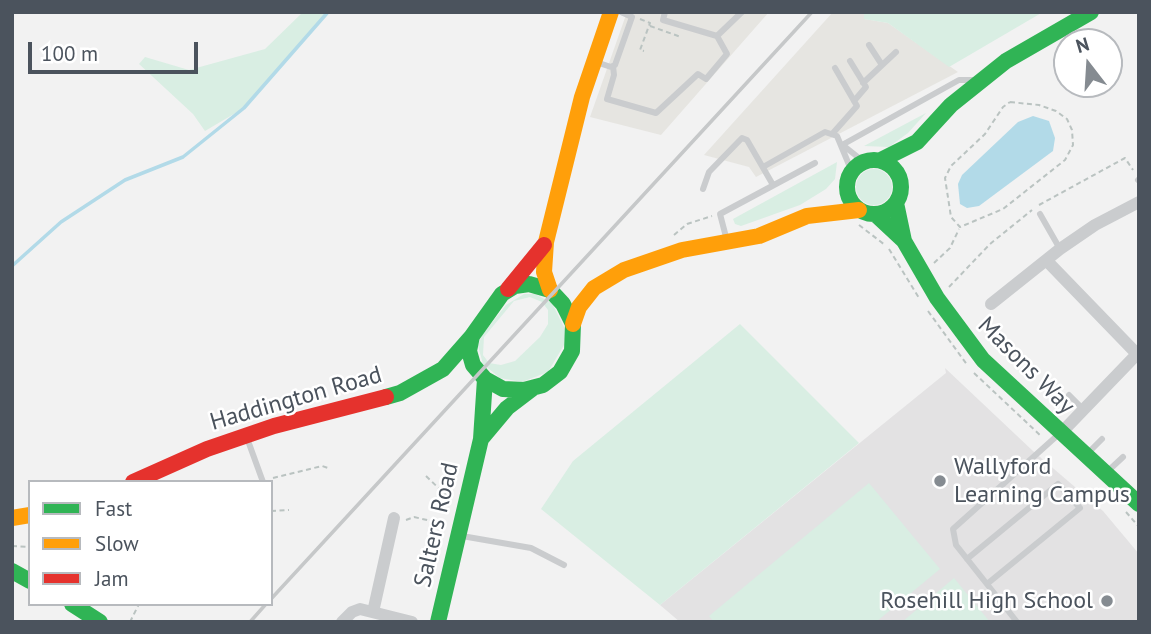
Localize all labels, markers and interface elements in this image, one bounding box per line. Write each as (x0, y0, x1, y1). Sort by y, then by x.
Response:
scale bar (32, 28, 201, 72)
north arrow (1053, 28, 1123, 98)
text: N (1073, 32, 1092, 58)
text: 100 m (41, 40, 98, 67)
street label: Masons Way (971, 311, 1081, 421)
street label: Haddington Road (207, 361, 385, 437)
place label: Wallyford Learning Campus (954, 453, 1130, 509)
street label: Salters Road (409, 460, 465, 590)
marker: Wallyford Learning Campus (932, 473, 948, 489)
legend (28, 480, 273, 606)
text: Fast (95, 495, 132, 522)
text: Slow (95, 530, 139, 557)
text: Jam (95, 565, 129, 592)
place label: Rosehill High School (880, 587, 1093, 615)
marker: Rosehill High School (1099, 593, 1115, 609)

